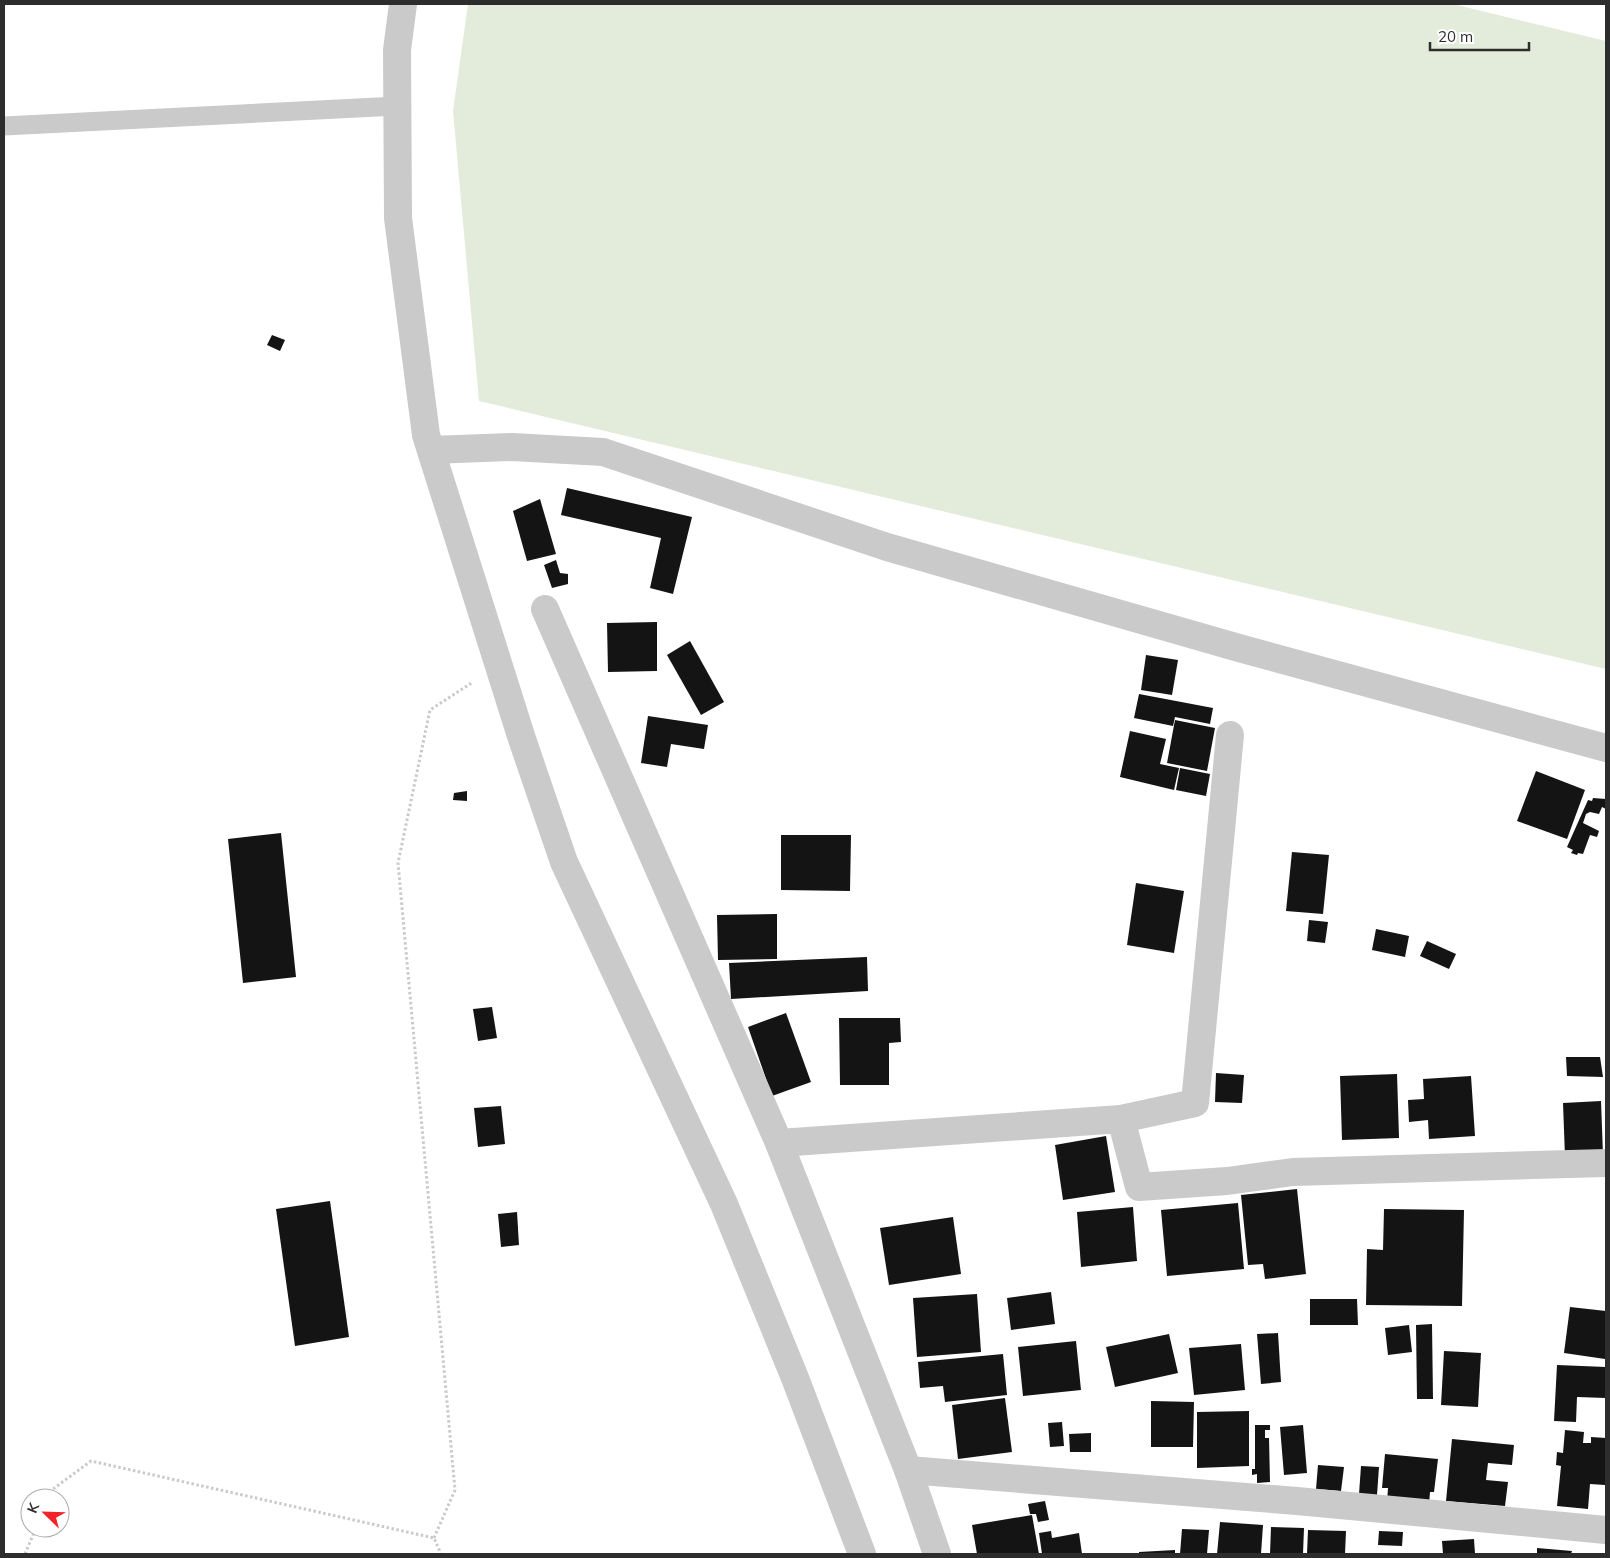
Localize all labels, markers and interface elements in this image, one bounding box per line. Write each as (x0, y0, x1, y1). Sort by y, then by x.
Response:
scale bar (1430, 20, 1529, 52)
text: 20 m (1438, 27, 1473, 46)
north arrow (20, 1488, 70, 1538)
text: K (23, 1499, 43, 1516)

